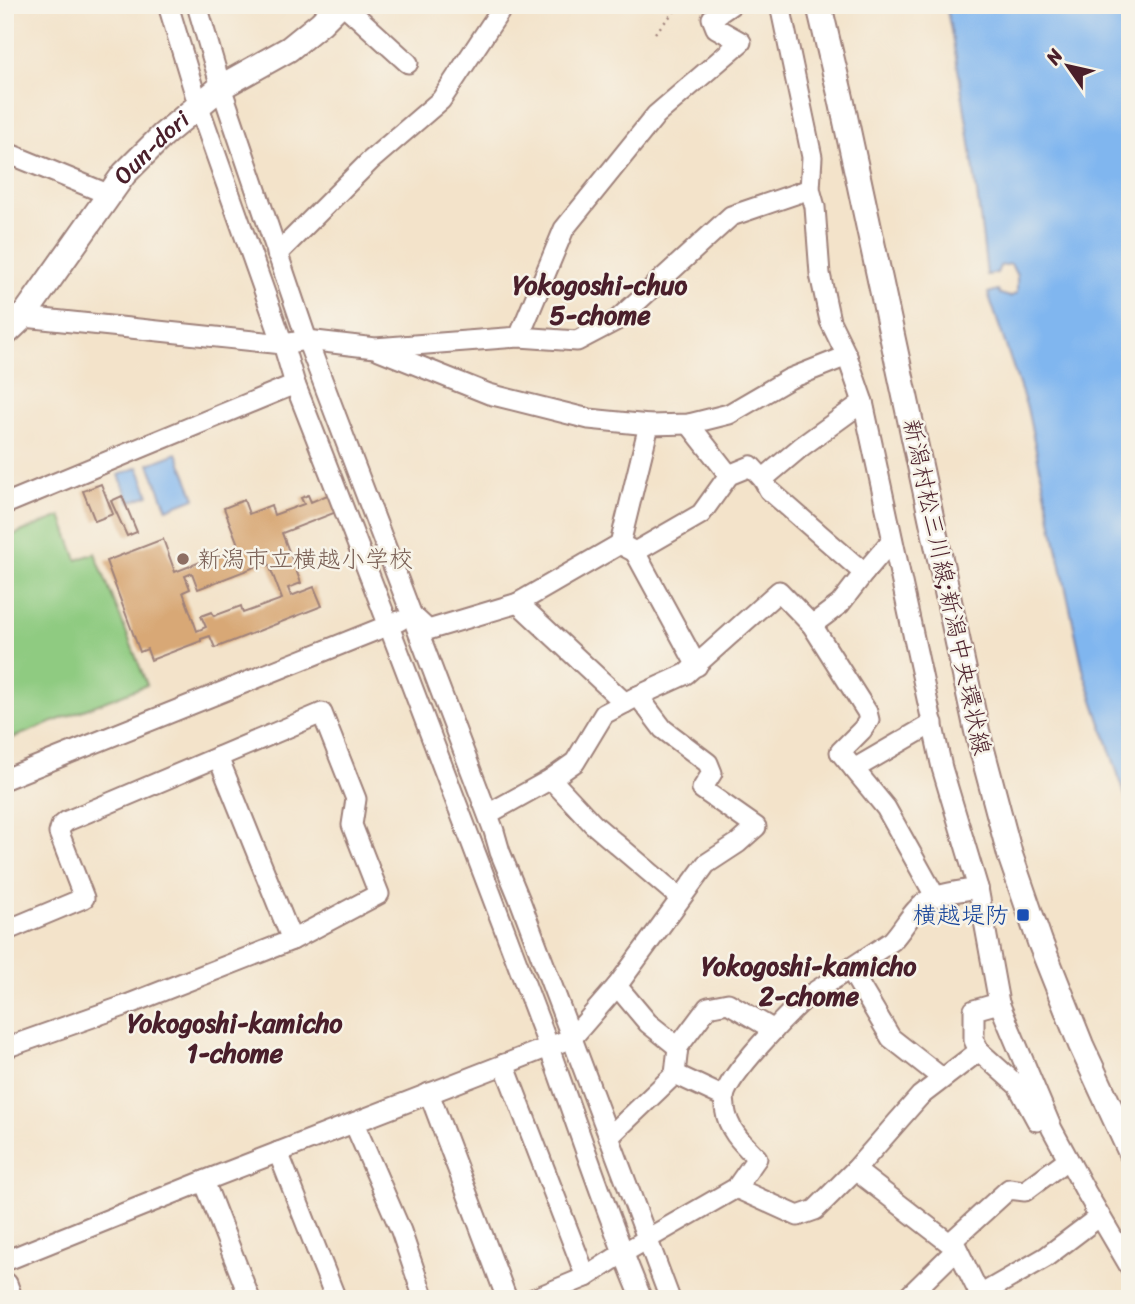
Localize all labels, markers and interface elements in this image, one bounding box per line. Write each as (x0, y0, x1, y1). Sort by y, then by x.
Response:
north arrow (1034, 32, 1104, 102)
text: N (1036, 41, 1072, 72)
street label: Oun-dori (102, 99, 200, 193)
district label: Yokogoshi-chuo 5-chome (513, 262, 687, 338)
street label: 新潟村松三川線;新潟中央環状線 (891, 415, 1003, 759)
place label: 新潟市立横越小学校 (197, 538, 413, 580)
marker: 新潟市立横越小学校 (175, 551, 191, 567)
place label: 横越堤防 (913, 894, 1009, 936)
marker: 横越堤防 (1015, 907, 1031, 923)
district label: Yokogoshi-kamicho 2-chome (701, 943, 917, 1019)
district label: Yokogoshi-kamicho 1-chome (127, 1000, 343, 1076)

